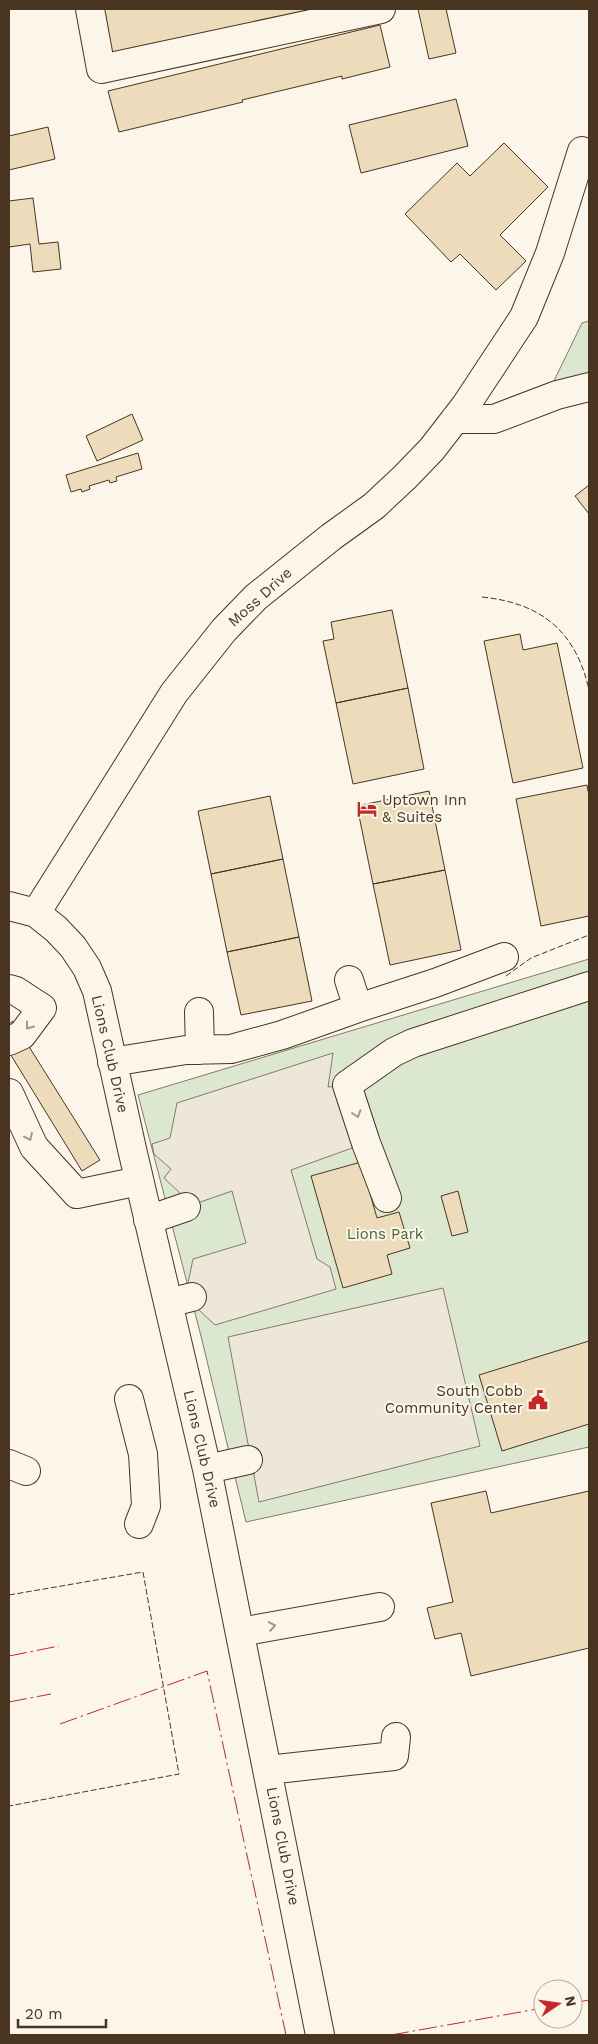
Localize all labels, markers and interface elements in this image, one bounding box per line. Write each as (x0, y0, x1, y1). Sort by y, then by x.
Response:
street label: Moss Drive (224, 564, 296, 630)
place label: Uptown Inn & Suites (382, 791, 467, 826)
hotel icon: Uptown Inn & Suites (356, 798, 378, 820)
street label: Lions Club Drive (88, 993, 132, 1115)
one-way arrow (26, 1020, 35, 1030)
one-way arrow (351, 1109, 361, 1118)
one-way arrow (23, 1132, 33, 1141)
park label: Lions Park (347, 1225, 424, 1243)
place label: South Cobb Community Center (385, 1382, 523, 1417)
street label: Lions Club Drive (180, 1388, 224, 1510)
public building icon: South Cobb Community Center (527, 1389, 549, 1411)
one-way arrow (267, 1621, 276, 1632)
street label: Lions Club Drive (263, 1785, 303, 1907)
north arrow (533, 1979, 583, 2029)
text: N (562, 1994, 580, 2008)
scale bar (18, 1996, 105, 2028)
text: 20 m (25, 2005, 63, 2023)

